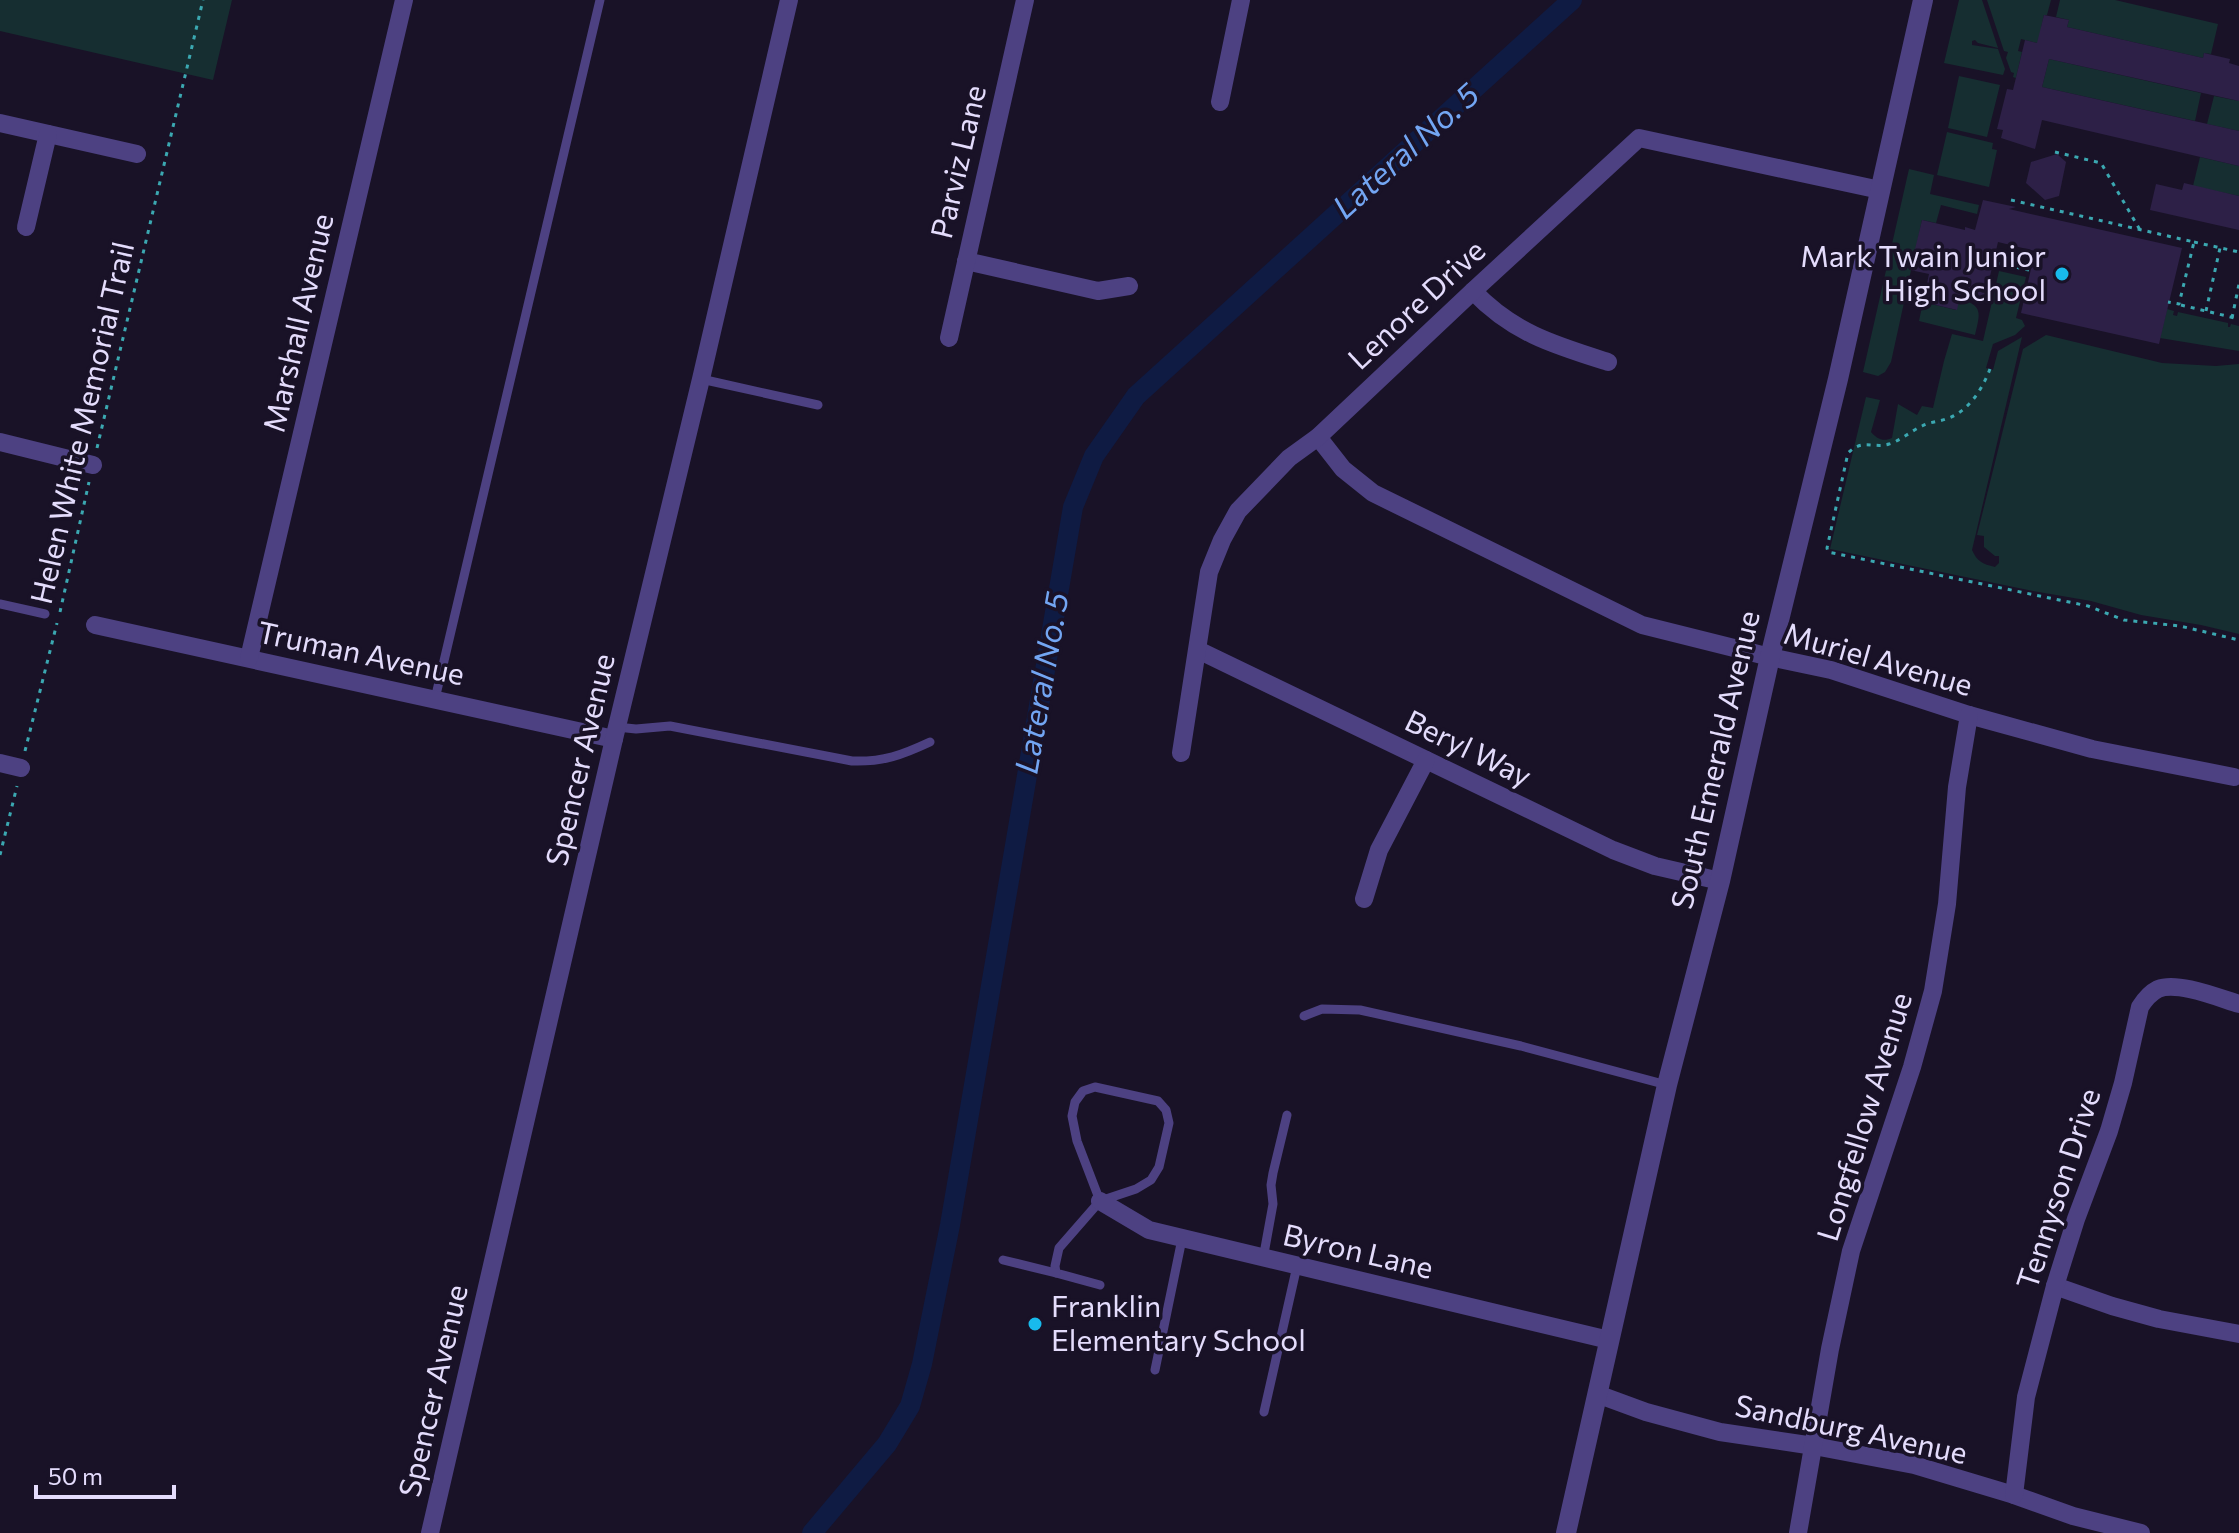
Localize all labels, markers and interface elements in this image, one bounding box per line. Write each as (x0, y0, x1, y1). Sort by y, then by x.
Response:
water label: Lateral No. 5 (1323, 73, 1487, 226)
street label: Parviz Lane (921, 81, 992, 242)
street label: Marshall Avenue (253, 210, 340, 435)
street label: Lenore Drive (1339, 230, 1491, 376)
place label: Mark Twain Junior High School (1800, 236, 2046, 307)
street label: Helen White Memorial Trail (21, 238, 140, 607)
marker: Mark Twain Junior High School (2053, 265, 2071, 283)
water label: Lateral No. 5 (1004, 588, 1076, 776)
street label: South Emerald Avenue (1661, 606, 1766, 912)
street label: Truman Avenue (255, 612, 468, 692)
street label: Muriel Avenue (1780, 613, 1977, 702)
street label: Spencer Avenue (536, 650, 621, 869)
street label: Beryl Way (1400, 700, 1538, 793)
street label: Longfellow Avenue (1807, 988, 1918, 1245)
street label: Tennyson Drive (2007, 1083, 2107, 1293)
street label: Byron Lane (1280, 1214, 1437, 1285)
street label: Spencer Avenue (389, 1281, 474, 1500)
place label: Franklin Elementary School (1051, 1286, 1306, 1357)
marker: Franklin Elementary School (1026, 1315, 1044, 1333)
street label: Sandburg Avenue (1732, 1385, 1971, 1470)
scale bar (36, 1449, 174, 1499)
text: 50 m (48, 1461, 103, 1490)

